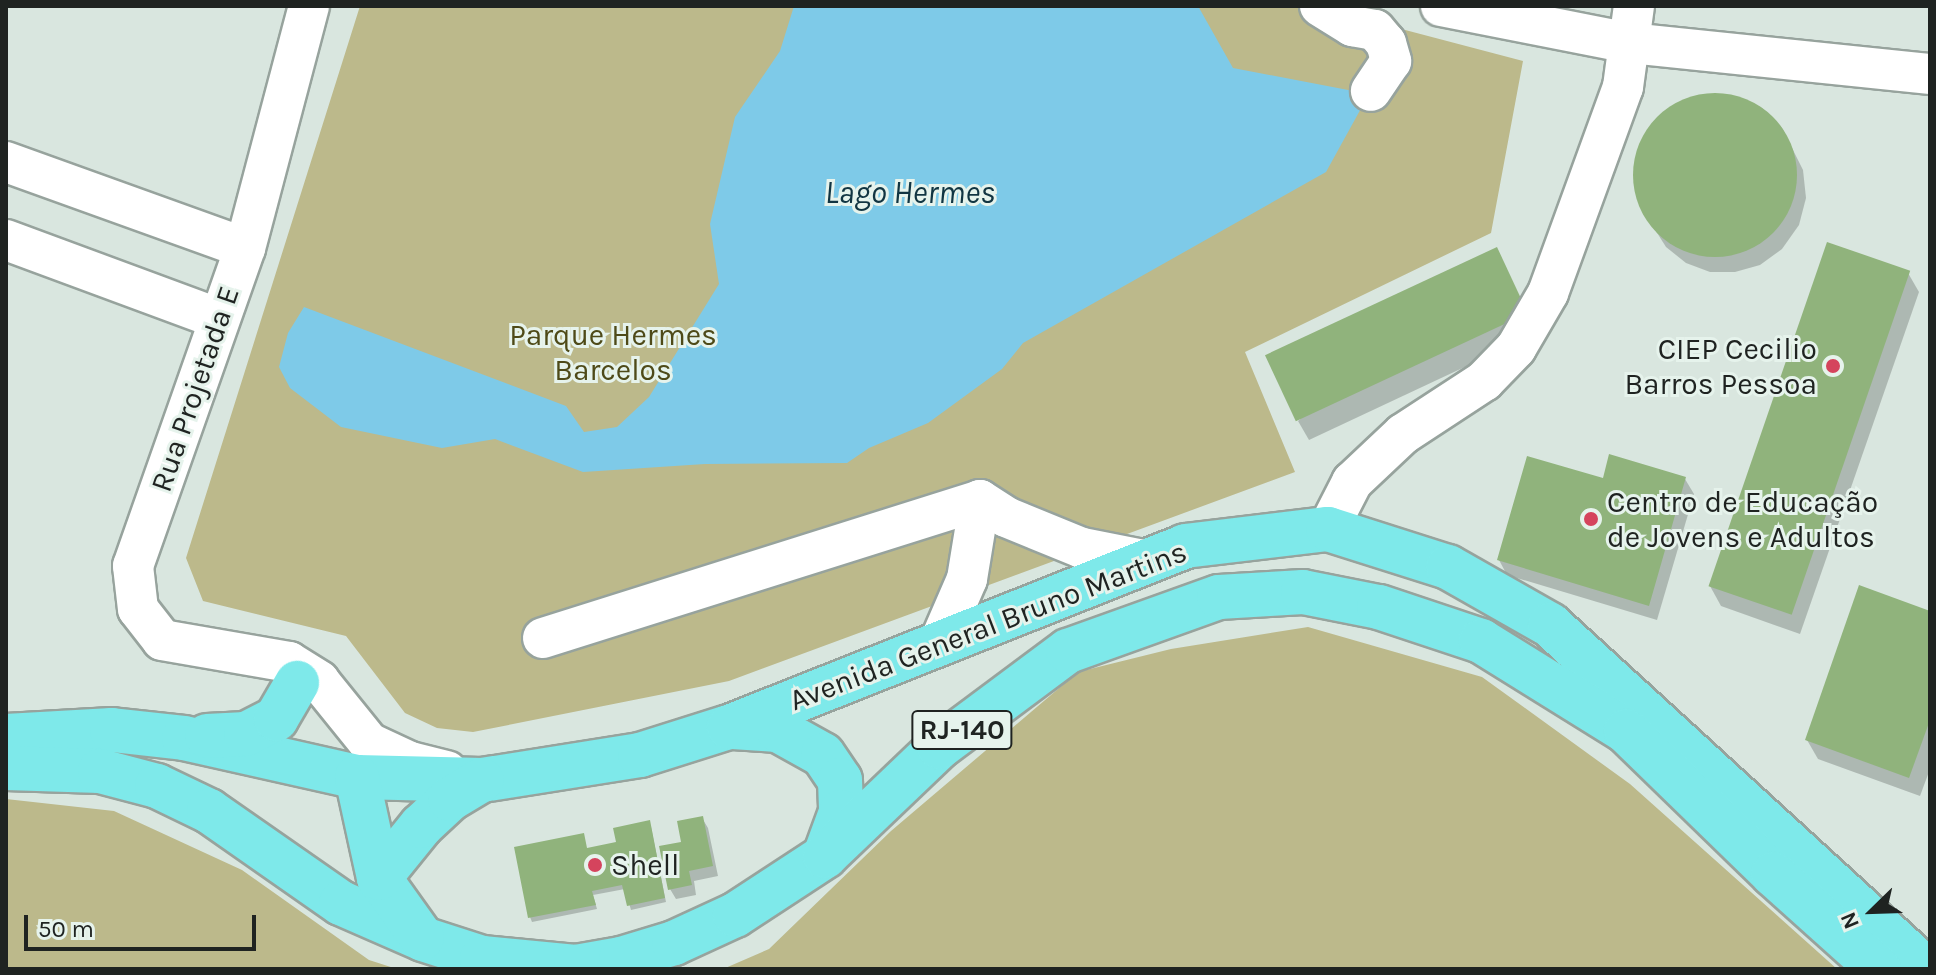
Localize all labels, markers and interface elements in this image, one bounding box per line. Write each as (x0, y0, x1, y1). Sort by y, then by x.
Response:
water label: Lago Hermes (825, 174, 995, 212)
street label: Rua Projetada E (143, 282, 247, 496)
park label: Parque Hermes Barcelos (509, 317, 717, 388)
place label: CIEP Cecilio Barros Pessoa (1624, 331, 1817, 402)
marker: CIEP Cecilio Barros Pessoa (1824, 357, 1842, 375)
place label: Centro de Educação de Jovens e Adultos (1607, 484, 1878, 554)
marker: Centro de Educação de Jovens e Adultos (1582, 510, 1600, 528)
street label: Avenida General Bruno Martins (784, 533, 1192, 719)
road number: RJ-140 (910, 706, 1014, 754)
place label: Shell (611, 847, 679, 883)
marker: Shell (586, 856, 604, 874)
north arrow (1832, 871, 1912, 951)
scale bar (28, 899, 260, 949)
text: N (1835, 908, 1865, 933)
text: 50 m (38, 915, 94, 943)

